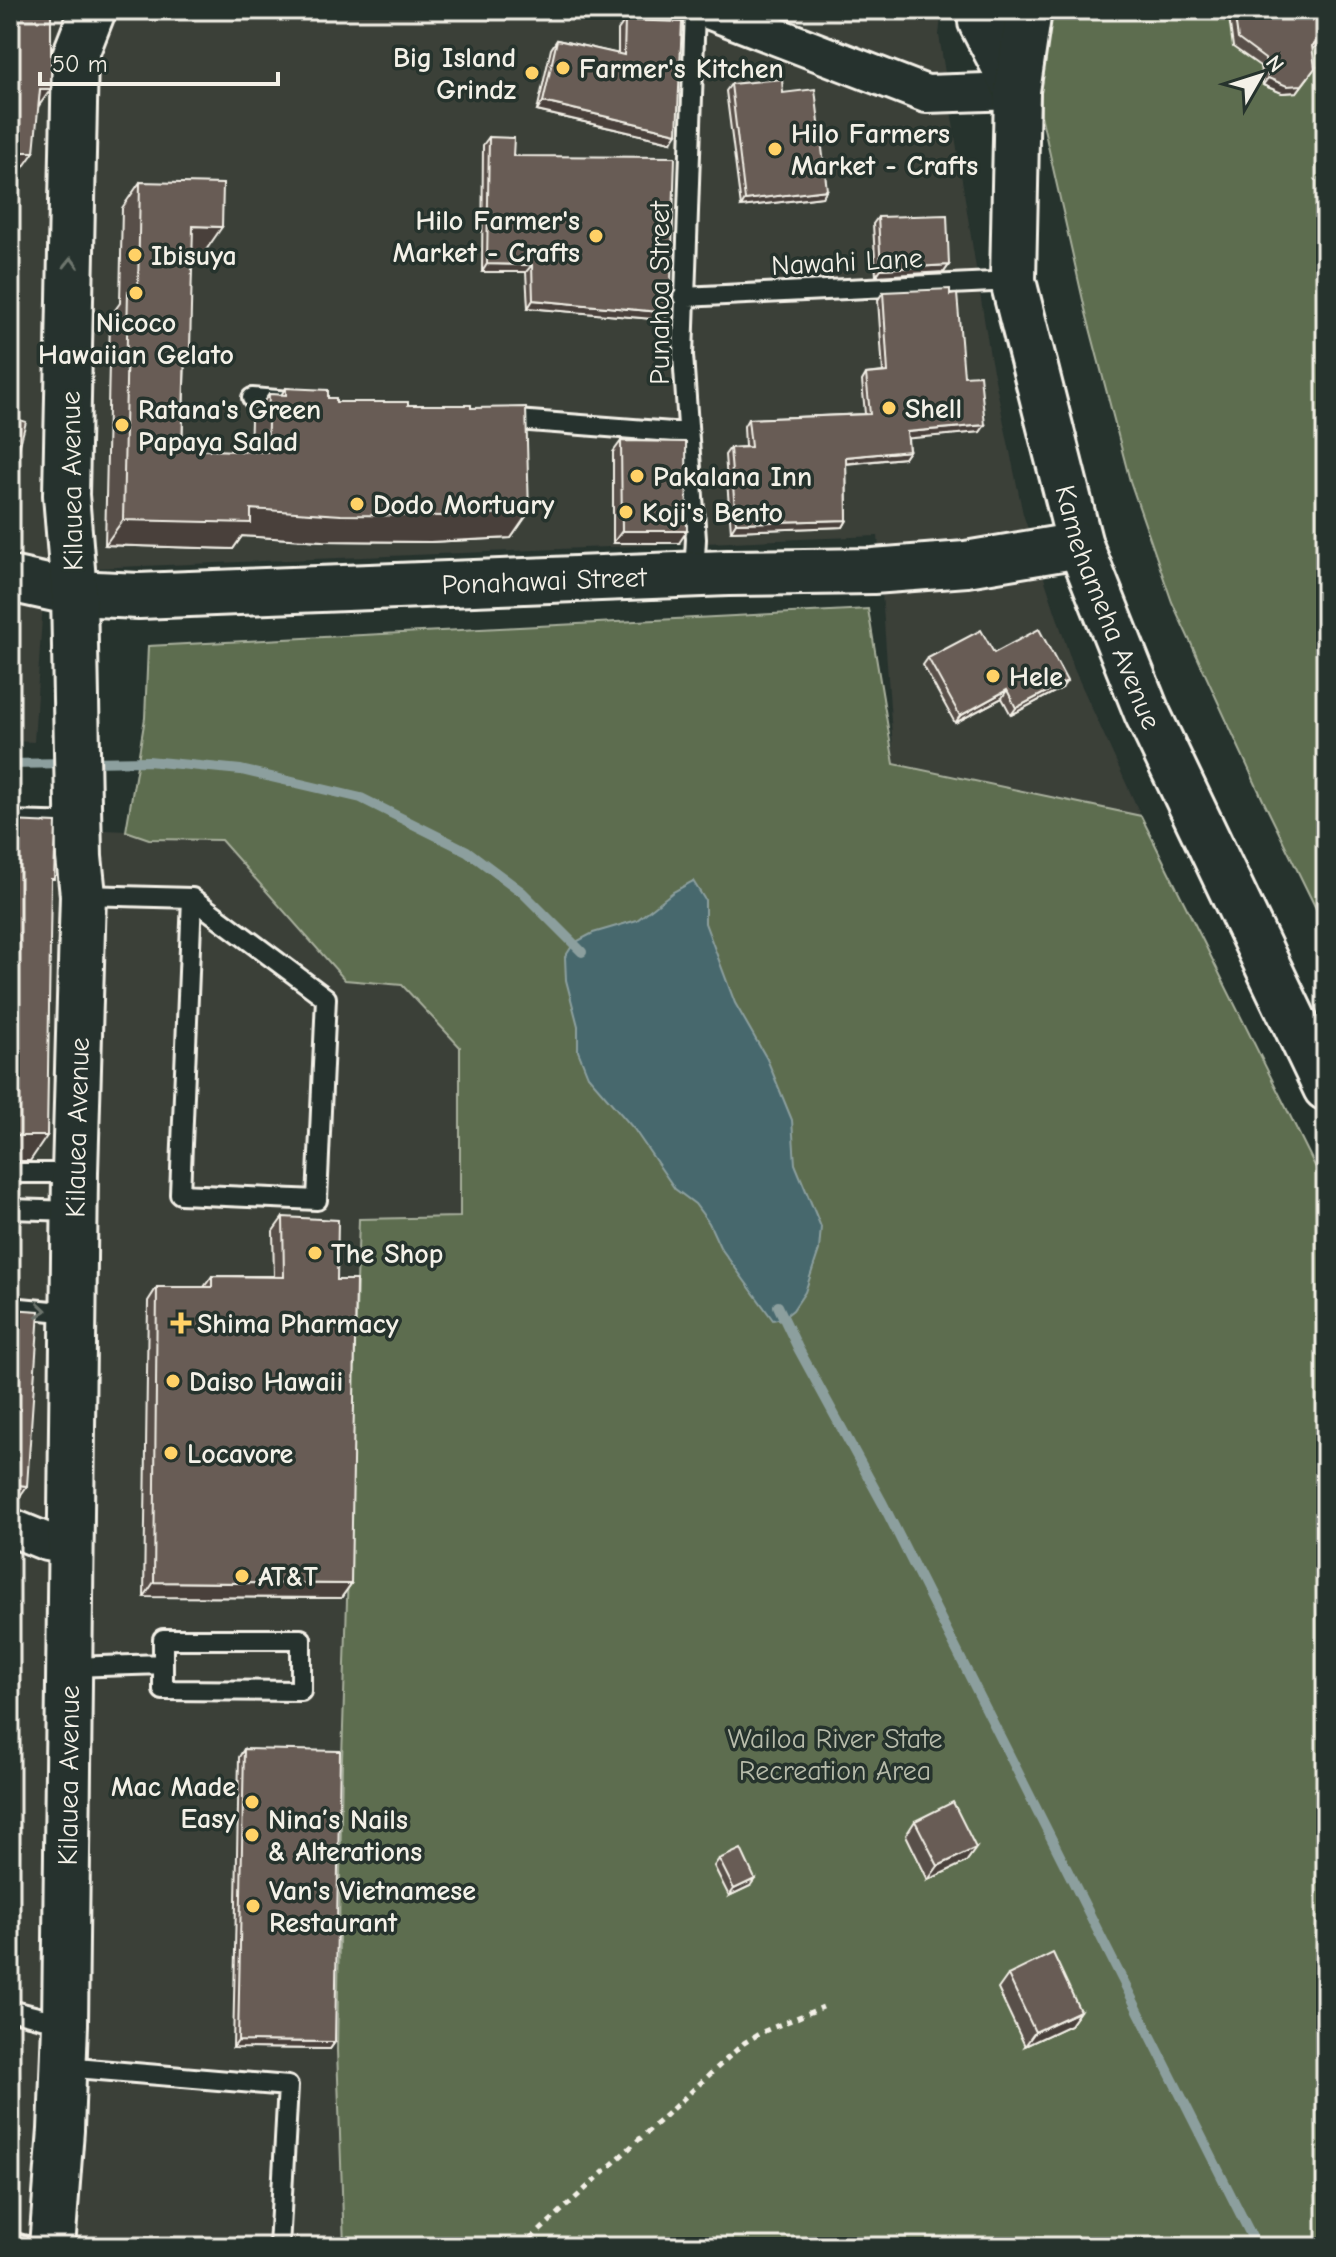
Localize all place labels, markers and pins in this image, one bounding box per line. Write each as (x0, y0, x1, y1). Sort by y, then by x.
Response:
place label: Big Island Grindz (393, 42, 516, 106)
place label: Farmer's Kitchen (579, 53, 784, 85)
marker: Farmer's Kitchen (554, 59, 572, 77)
marker: Big Island Grindz (523, 64, 541, 82)
place label: Hilo Farmers Market - Crafts (791, 118, 978, 182)
marker: Hilo Farmers Market - Crafts (766, 140, 784, 158)
place label: Hilo Farmer's Market - Crafts (393, 205, 580, 269)
marker: Hilo Farmer's Market - Crafts (587, 227, 605, 245)
place label: Ibisuya (151, 240, 237, 272)
marker: Ibisuya (126, 246, 144, 264)
marker: Nicoco Hawaiian Gelato (127, 284, 145, 302)
place label: Nicoco Hawaiian Gelato (38, 307, 234, 371)
place label: Shell (905, 393, 962, 425)
place label: Ratana's Green Papaya Salad (138, 394, 321, 458)
marker: Shell (880, 399, 898, 417)
marker: Ratana's Green Papaya Salad (113, 416, 131, 434)
place label: Pakalana Inn (653, 461, 812, 493)
marker: Pakalana Inn (628, 467, 646, 485)
place label: Dodo Mortuary (373, 489, 555, 521)
marker: Dodo Mortuary (348, 495, 366, 513)
place label: Koji's Bento (642, 497, 783, 529)
marker: Koji's Bento (617, 503, 635, 521)
place label: Hele (1009, 661, 1063, 693)
marker: Hele (984, 667, 1002, 685)
place label: The Shop (331, 1238, 443, 1270)
marker: The Shop (306, 1244, 324, 1262)
place label: Shima Pharmacy (197, 1308, 399, 1340)
marker: Shima Pharmacy (172, 1314, 190, 1332)
place label: Daiso Hawaii (189, 1366, 343, 1398)
marker: Daiso Hawaii (164, 1372, 182, 1390)
place label: Locavore (187, 1438, 294, 1470)
marker: Locavore (162, 1444, 180, 1462)
place label: AT&T (258, 1561, 318, 1593)
marker: AT&T (233, 1567, 251, 1585)
place label: Mac Made Easy (111, 1771, 236, 1835)
marker: Mac Made Easy (243, 1793, 261, 1811)
place label: Nina’s Nails & Alterations (268, 1804, 422, 1868)
marker: Nina’s Nails & Alterations (243, 1826, 261, 1844)
place label: Van's Vietnamese Restaurant (269, 1875, 476, 1939)
marker: Van's Vietnamese Restaurant (244, 1897, 262, 1915)

